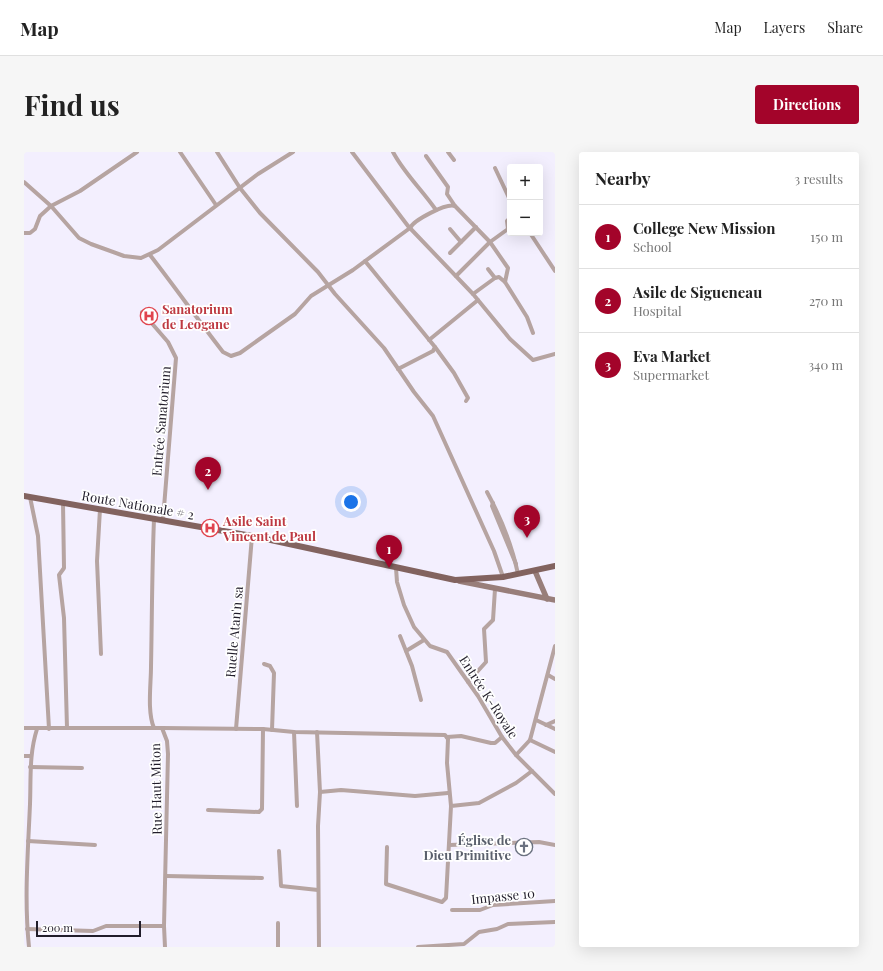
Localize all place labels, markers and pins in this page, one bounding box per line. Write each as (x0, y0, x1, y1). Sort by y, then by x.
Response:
place label: Sanatorium de Leogane (162, 300, 233, 332)
hospital icon: Sanatorium de Leogane (139, 306, 159, 326)
pin: 2 (195, 457, 221, 490)
pin: 3 (514, 505, 540, 538)
place label: Asile Saint Vincent de Paul (222, 512, 316, 544)
hospital icon: Asile Saint Vincent de Paul (200, 518, 220, 538)
pin: 1 (376, 535, 402, 568)
place label: Église de Dieu Primitive (423, 831, 511, 863)
church icon: Église de Dieu Primitive (514, 837, 534, 857)

